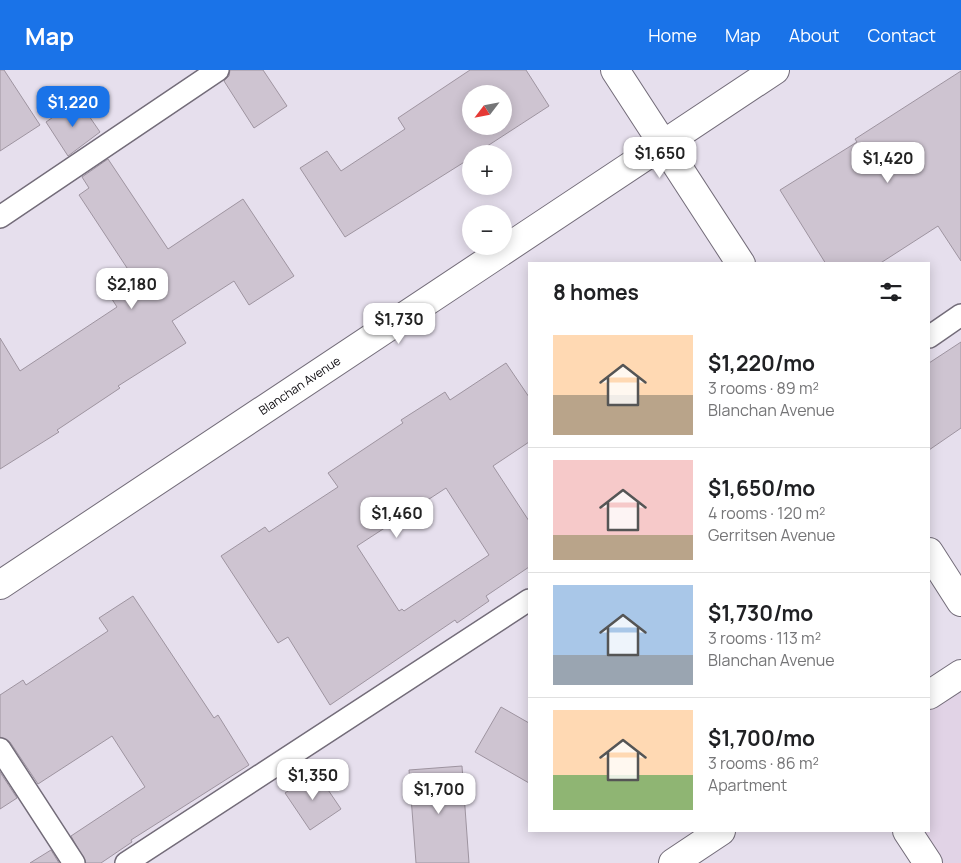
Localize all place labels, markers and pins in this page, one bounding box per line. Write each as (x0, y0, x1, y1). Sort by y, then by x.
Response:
pin: $1,220 (32, 85, 114, 128)
pin: $1,650 (619, 136, 701, 179)
pin: $1,420 (847, 142, 929, 184)
pin: $2,180 (91, 268, 173, 310)
pin: $1,730 (358, 302, 440, 345)
pin: $1,460 (356, 496, 438, 539)
pin: $1,350 (272, 758, 354, 801)
pin: $1,700 (398, 772, 480, 815)

